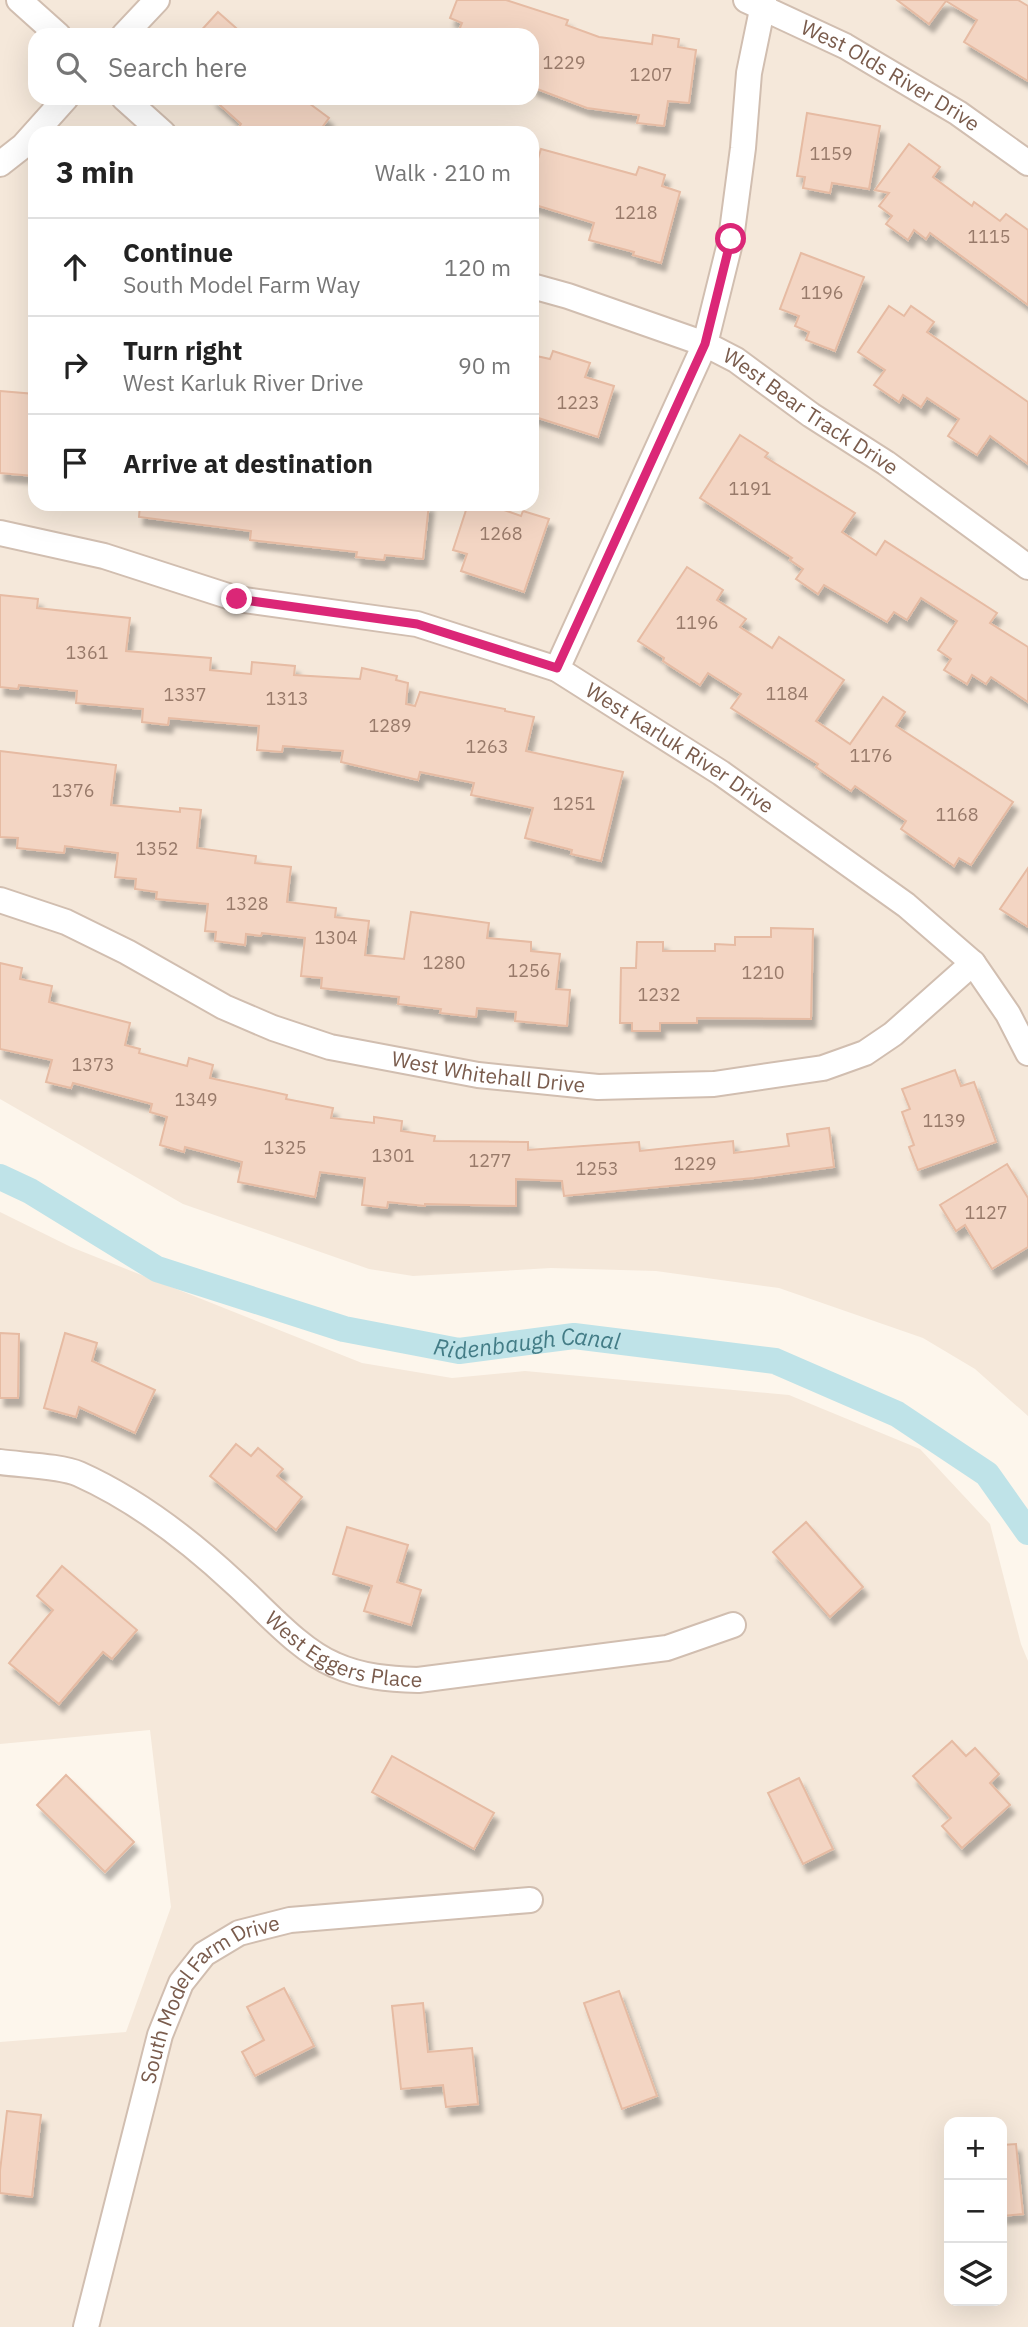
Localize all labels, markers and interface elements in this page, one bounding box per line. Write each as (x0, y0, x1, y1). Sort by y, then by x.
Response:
street label: West Olds River Drive (797, 12, 986, 137)
search box (28, 28, 539, 105)
icon: search (52, 48, 90, 86)
text: Search here (108, 50, 247, 84)
house number: 1229 (542, 51, 586, 74)
house number: 1207 (629, 63, 673, 86)
house number: 1159 (809, 142, 853, 165)
text: 3 min (56, 152, 134, 191)
text: Walk · 210 m (375, 157, 511, 187)
house number: 1218 (614, 201, 658, 224)
route start (715, 223, 746, 254)
house number: 1115 (967, 225, 1011, 248)
text: Continue (123, 235, 233, 269)
icon: ahead (56, 248, 94, 286)
text: 120 m (444, 252, 511, 282)
text: South Model Farm Way (123, 269, 360, 299)
house number: 1196 (800, 281, 844, 304)
text: Turn right (123, 333, 242, 367)
street label: West Bear Track Drive (719, 341, 905, 481)
icon: right (56, 346, 94, 384)
text: 90 m (458, 350, 511, 380)
text: West Karluk River Drive (123, 367, 364, 397)
house number: 1223 (556, 391, 600, 414)
icon: arrive (56, 444, 94, 482)
text: Arrive at destination (123, 446, 373, 480)
house number: 1191 (728, 477, 772, 500)
house number: 1268 (479, 522, 523, 545)
route end (221, 583, 252, 614)
house number: 1196 (675, 611, 719, 634)
house number: 1361 (65, 641, 109, 664)
street label: West Karluk River Drive (580, 676, 780, 819)
house number: 1184 (765, 682, 809, 705)
house number: 1337 (163, 683, 207, 706)
house number: 1313 (265, 687, 309, 710)
house number: 1289 (368, 714, 412, 737)
house number: 1263 (465, 735, 509, 758)
house number: 1176 (849, 744, 893, 767)
house number: 1376 (51, 779, 95, 802)
house number: 1251 (552, 792, 596, 815)
house number: 1168 (935, 803, 979, 826)
house number: 1352 (135, 837, 179, 860)
house number: 1328 (225, 892, 269, 915)
house number: 1304 (314, 926, 358, 949)
house number: 1280 (422, 951, 466, 974)
house number: 1256 (507, 959, 551, 982)
house number: 1210 (741, 961, 785, 984)
house number: 1232 (637, 983, 681, 1006)
street label: West Whitehall Drive (389, 1044, 587, 1099)
house number: 1373 (71, 1053, 115, 1076)
house number: 1349 (174, 1088, 218, 1111)
house number: 1139 (922, 1109, 966, 1132)
house number: 1325 (263, 1136, 307, 1159)
house number: 1301 (371, 1144, 415, 1167)
house number: 1277 (468, 1149, 512, 1172)
house number: 1229 (673, 1152, 717, 1175)
house number: 1253 (575, 1157, 619, 1180)
house number: 1127 (964, 1201, 1008, 1224)
water label: Ridenbaugh Canal (431, 1320, 623, 1366)
street label: West Eggers Place (259, 1604, 423, 1693)
street label: South Model Farm Drive (133, 1908, 282, 2087)
map controls (944, 2117, 1007, 2306)
button: + (944, 2117, 1007, 2180)
button: − (944, 2180, 1007, 2243)
button: layers (944, 2243, 1007, 2306)

